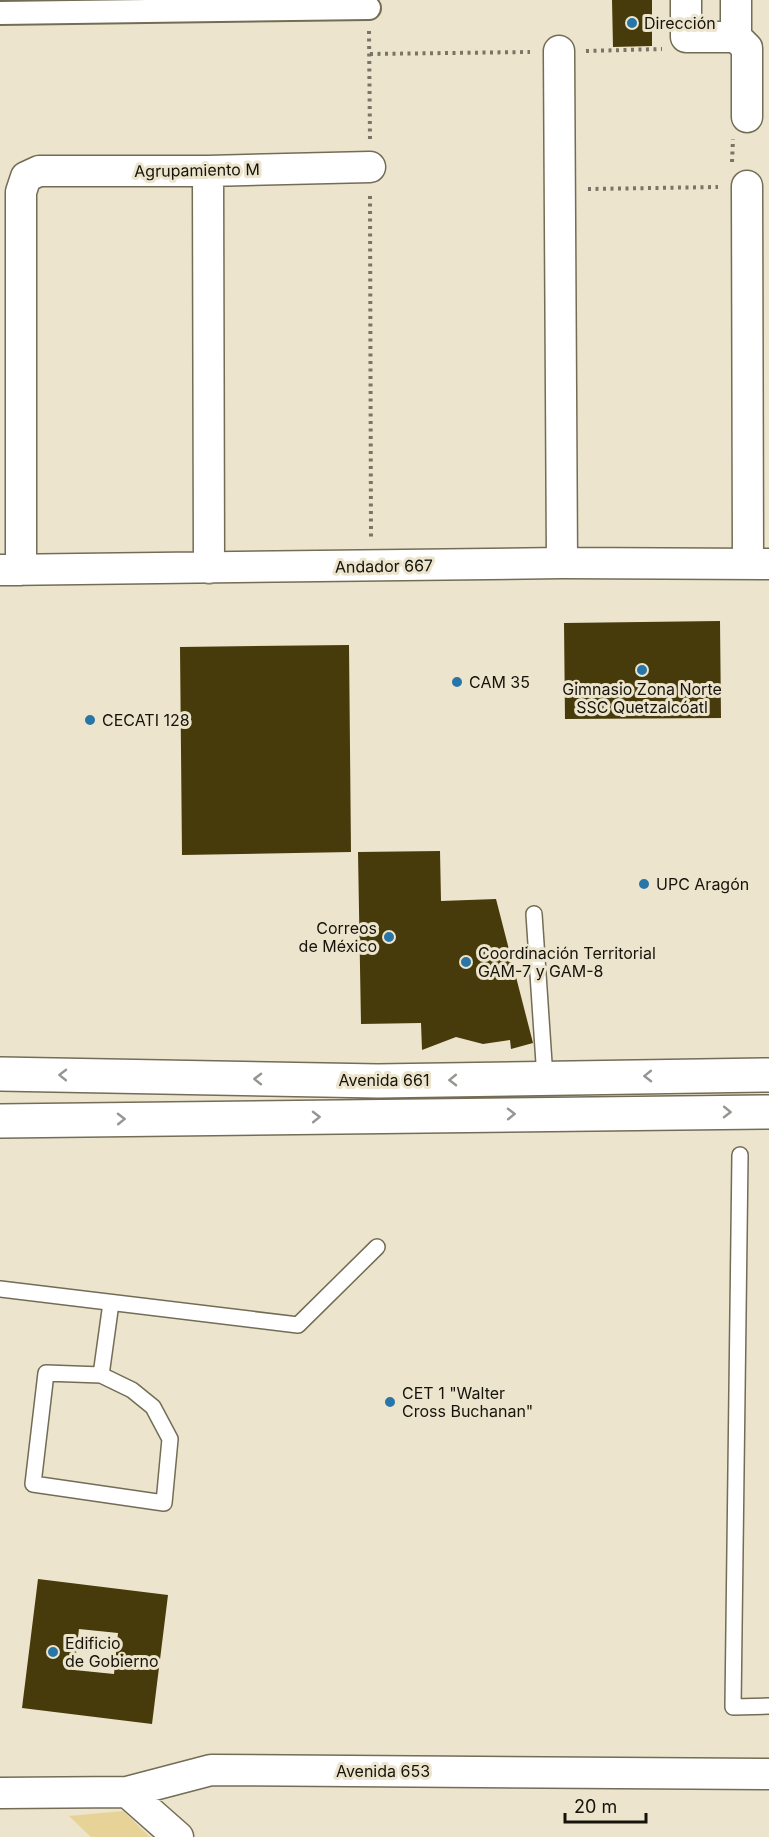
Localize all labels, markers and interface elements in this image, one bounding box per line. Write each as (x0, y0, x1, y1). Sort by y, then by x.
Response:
place label: Dirección (644, 13, 716, 33)
marker: Dirección (625, 16, 639, 30)
street label: Agrupamiento M (134, 159, 260, 181)
street label: Andador 667 (335, 555, 433, 577)
marker: Gimnasio Zona Norte SSC Quetzalcóatl (635, 663, 649, 677)
place label: CAM 35 (469, 672, 530, 692)
marker: CAM 35 (450, 675, 464, 689)
place label: Gimnasio Zona Norte SSC Quetzalcóatl (562, 679, 722, 717)
place label: CECATI 128 (102, 710, 190, 730)
marker: CECATI 128 (83, 713, 97, 727)
place label: UPC Aragón (656, 874, 749, 894)
marker: UPC Aragón (637, 877, 651, 891)
place label: Correos de México (299, 918, 377, 956)
marker: Correos de México (382, 930, 396, 944)
place label: Coordinación Territorial GAM-7 y GAM-8 (478, 943, 656, 981)
marker: Coordinación Territorial GAM-7 y GAM-8 (459, 955, 473, 969)
one-way arrow (58, 1069, 67, 1082)
street label: Avenida 661 (339, 1070, 429, 1090)
one-way arrow (643, 1070, 652, 1082)
one-way arrow (253, 1073, 262, 1085)
one-way arrow (448, 1074, 457, 1086)
one-way arrow (723, 1106, 732, 1118)
one-way arrow (507, 1108, 516, 1120)
one-way arrow (312, 1111, 321, 1123)
one-way arrow (117, 1113, 126, 1125)
place label: CET 1 "Walter Cross Buchanan" (402, 1383, 533, 1421)
marker: CET 1 "Walter Cross Buchanan" (383, 1395, 397, 1409)
place label: Edificio de Gobierno (65, 1633, 158, 1671)
marker: Edificio de Gobierno (46, 1645, 60, 1659)
street label: Avenida 653 (336, 1761, 430, 1781)
scale bar (565, 1786, 646, 1824)
text: 20 m (574, 1796, 617, 1817)

